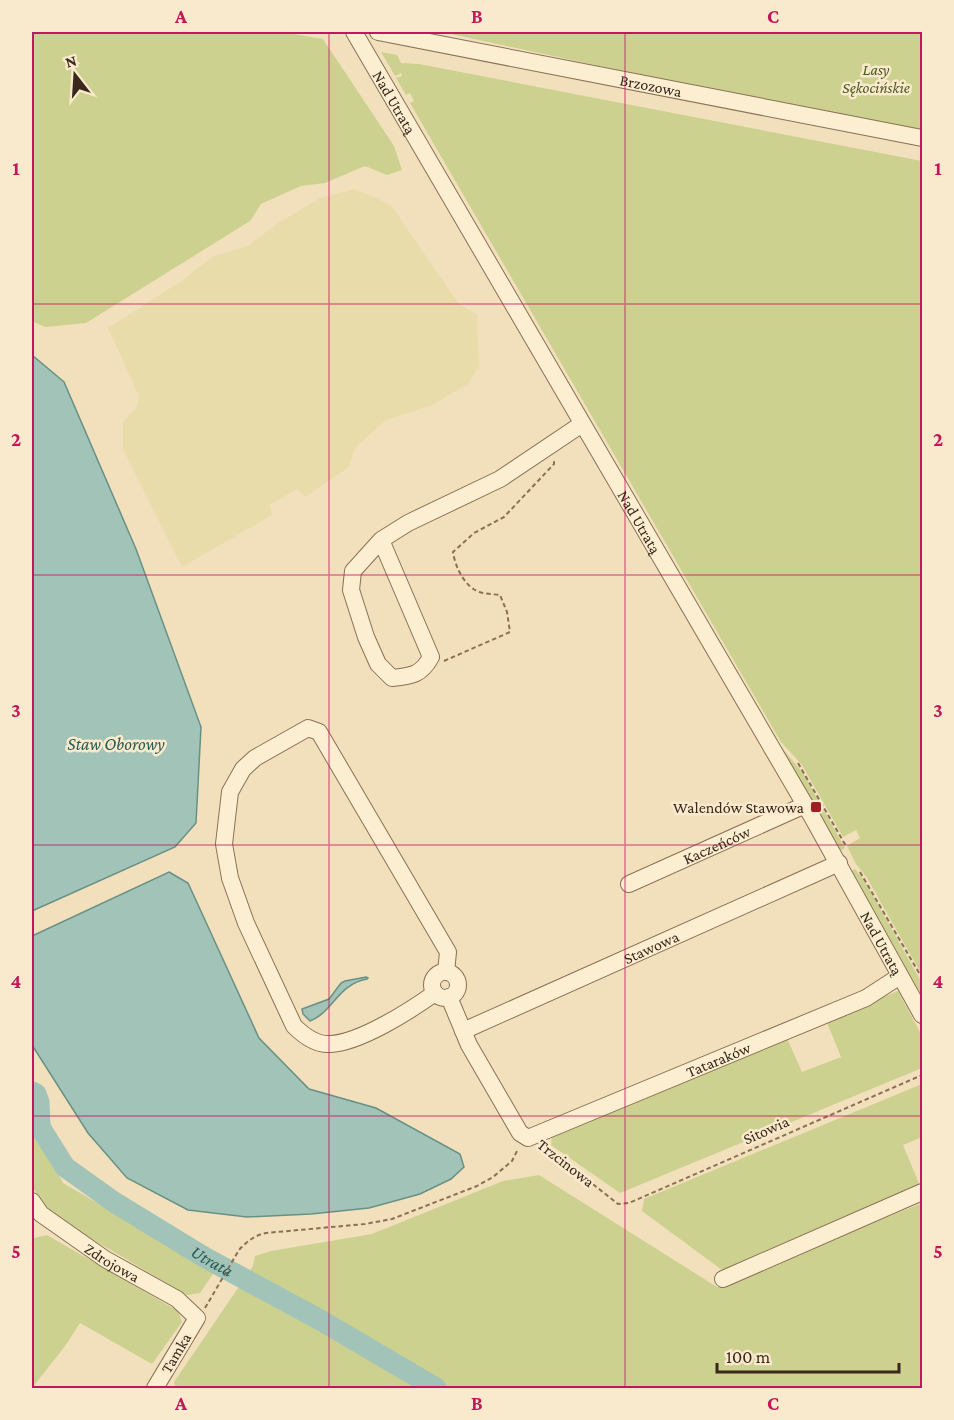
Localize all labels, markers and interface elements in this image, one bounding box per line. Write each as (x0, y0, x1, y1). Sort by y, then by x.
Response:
text: A (174, 5, 188, 27)
text: B (471, 5, 483, 27)
text: C (767, 5, 779, 27)
north arrow (45, 45, 105, 105)
text: N (63, 51, 79, 71)
park label: Lasy Sękocińskie (842, 61, 910, 97)
street label: Nad Utratą (370, 67, 420, 138)
street label: Brzozowa (618, 71, 684, 100)
text: 1 (12, 157, 20, 179)
text: 1 (934, 157, 942, 179)
text: 2 (11, 428, 21, 450)
text: 2 (933, 428, 943, 450)
street label: Nad Utratą (615, 487, 665, 557)
text: 3 (11, 699, 21, 721)
text: 3 (933, 699, 943, 721)
water label: Staw Oborowy (67, 734, 165, 754)
place label: Walendów Stawowa (673, 799, 805, 816)
marker: Walendów Stawowa (809, 800, 823, 814)
street label: Kaczeńców (680, 822, 753, 867)
street label: Nad Utratą (858, 908, 907, 979)
street label: Stawowa (621, 927, 682, 967)
text: 4 (11, 970, 22, 992)
text: 4 (933, 970, 944, 992)
street label: Tataraków (683, 1038, 753, 1080)
street label: Sitowia (741, 1112, 792, 1148)
street label: Trzcinowa (534, 1136, 598, 1191)
street label: Zdrojowa (82, 1239, 143, 1285)
text: 5 (11, 1240, 21, 1262)
text: 5 (933, 1240, 943, 1262)
water label: Utrata (187, 1241, 237, 1281)
street label: Tamka (158, 1330, 195, 1376)
scale bar (717, 1336, 898, 1374)
text: 100 m (726, 1347, 771, 1367)
text: A (174, 1392, 188, 1414)
text: B (471, 1392, 483, 1414)
text: C (767, 1392, 779, 1414)

